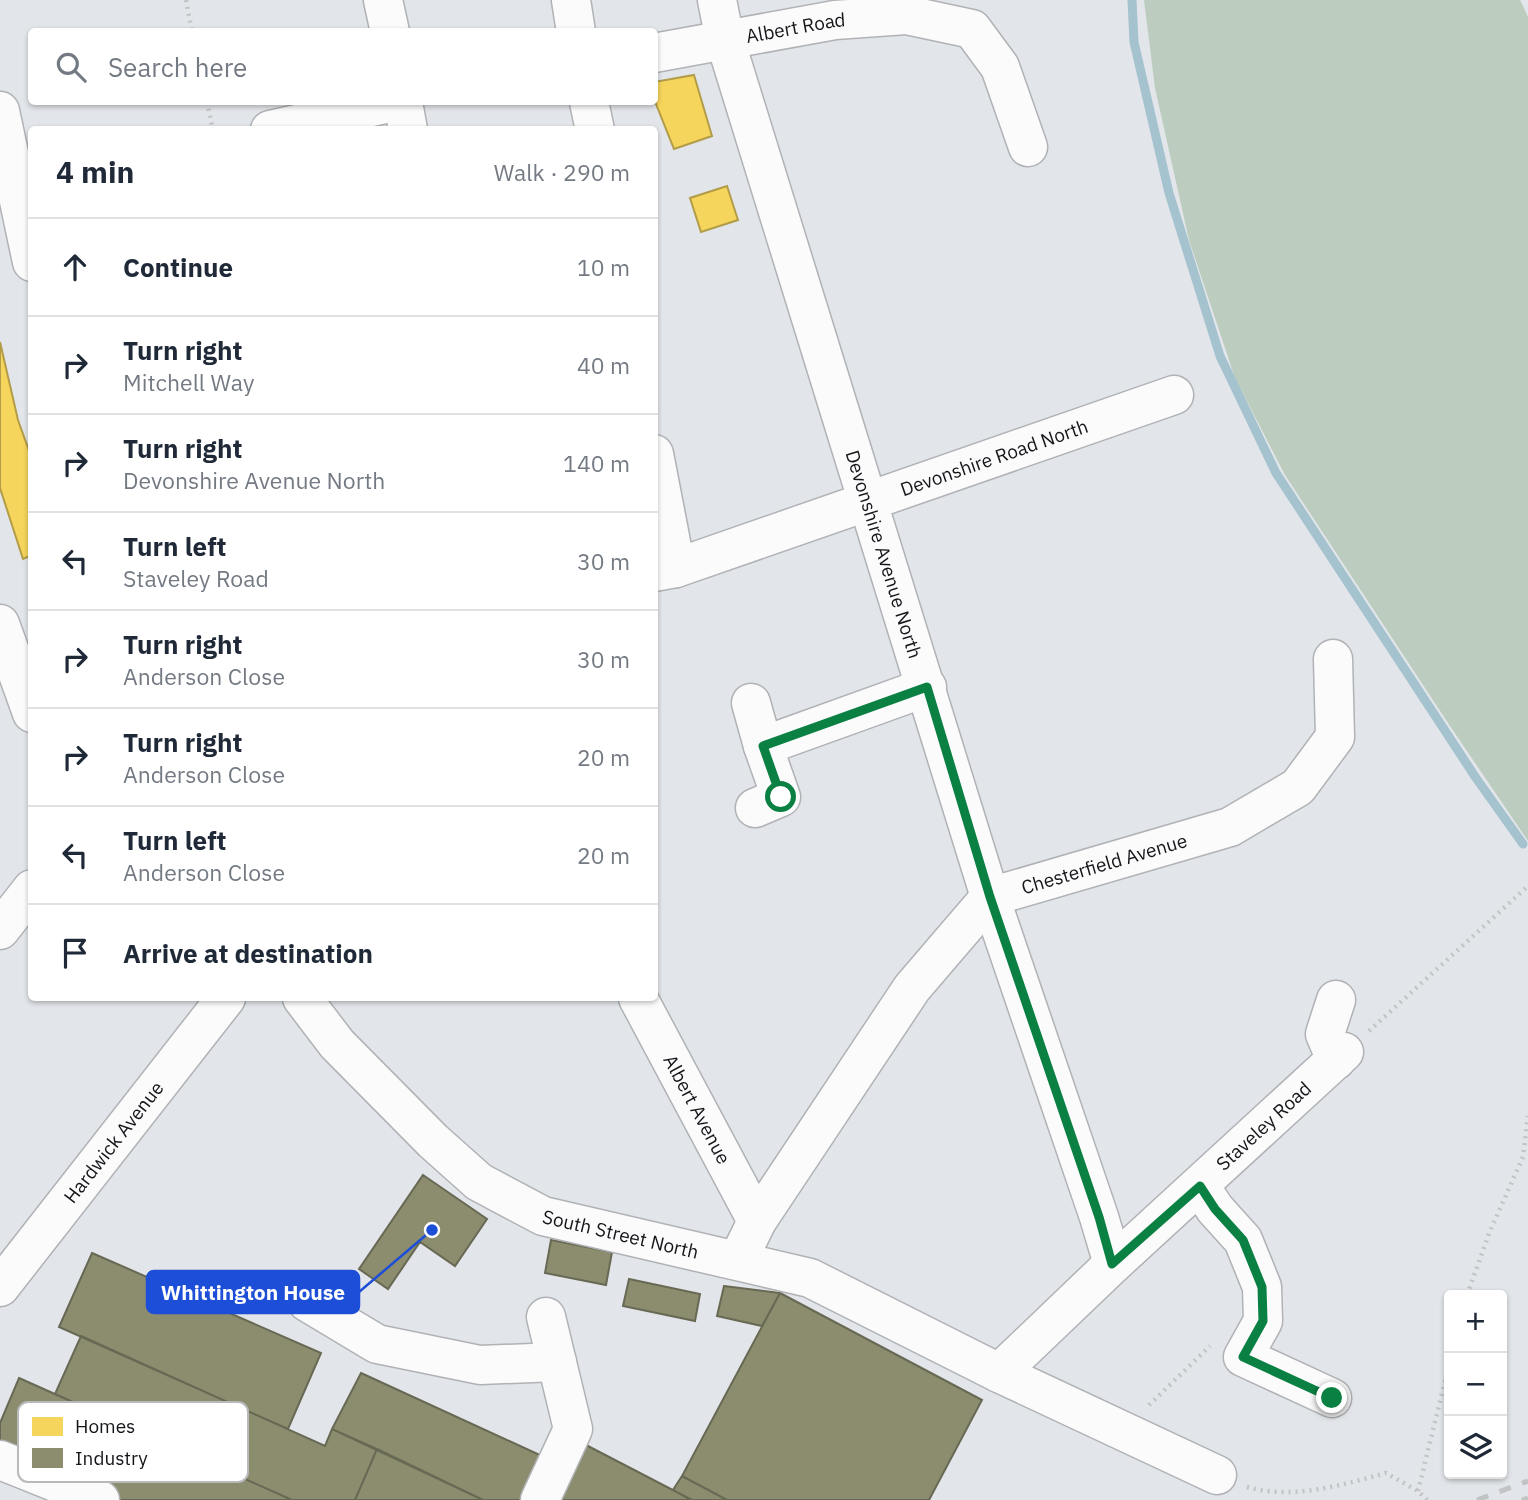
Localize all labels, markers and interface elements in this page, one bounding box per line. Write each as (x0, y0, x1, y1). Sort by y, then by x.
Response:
street label: Albert Road (744, 7, 846, 48)
search box (28, 28, 658, 105)
icon: search (52, 48, 90, 86)
text: Search here (108, 50, 247, 84)
text: 4 min (56, 152, 134, 191)
text: Walk · 290 m (494, 157, 630, 187)
icon: ahead (56, 248, 94, 286)
text: Continue (123, 250, 233, 284)
text: 10 m (577, 252, 630, 282)
text: Turn right (123, 333, 242, 367)
icon: right (56, 346, 94, 384)
text: 40 m (577, 350, 630, 380)
text: Mitchell Way (123, 367, 254, 397)
street label: Devonshire Road North (897, 414, 1091, 501)
text: Turn right (123, 431, 242, 465)
icon: right (56, 444, 94, 482)
street label: Devonshire Avenue North (840, 447, 927, 661)
text: 140 m (563, 448, 630, 478)
text: Devonshire Avenue North (123, 465, 385, 495)
text: Turn left (123, 529, 226, 563)
icon: left (56, 542, 94, 580)
text: 30 m (577, 546, 630, 576)
text: Staveley Road (123, 563, 269, 593)
text: Turn right (123, 627, 242, 661)
icon: right (56, 640, 94, 678)
text: 30 m (577, 644, 630, 674)
text: Anderson Close (123, 661, 285, 691)
text: Turn right (123, 725, 242, 759)
icon: right (56, 738, 94, 776)
text: 20 m (577, 742, 630, 772)
text: Anderson Close (123, 759, 285, 789)
route start (765, 781, 796, 812)
text: Turn left (123, 823, 226, 857)
street label: Chesterfield Avenue (1018, 828, 1190, 899)
icon: left (56, 836, 94, 874)
text: 20 m (577, 840, 630, 870)
text: Anderson Close (123, 857, 285, 887)
icon: arrive (56, 934, 94, 972)
text: Arrive at destination (123, 936, 373, 970)
street label: Albert Avenue (658, 1050, 736, 1168)
street label: Hardwick Avenue (58, 1076, 169, 1208)
street label: Staveley Road (1211, 1076, 1316, 1175)
street label: South Street North (540, 1204, 701, 1264)
callout: Whittington House (147, 1271, 359, 1313)
text: Whittington House (161, 1278, 345, 1306)
map controls (1444, 1290, 1507, 1479)
button: + (1444, 1290, 1507, 1353)
button: − (1444, 1353, 1507, 1416)
route end (1316, 1382, 1347, 1413)
legend (18, 1402, 248, 1482)
text: Homes (75, 1414, 135, 1438)
button: layers (1444, 1416, 1507, 1479)
text: Industry (75, 1446, 148, 1470)

